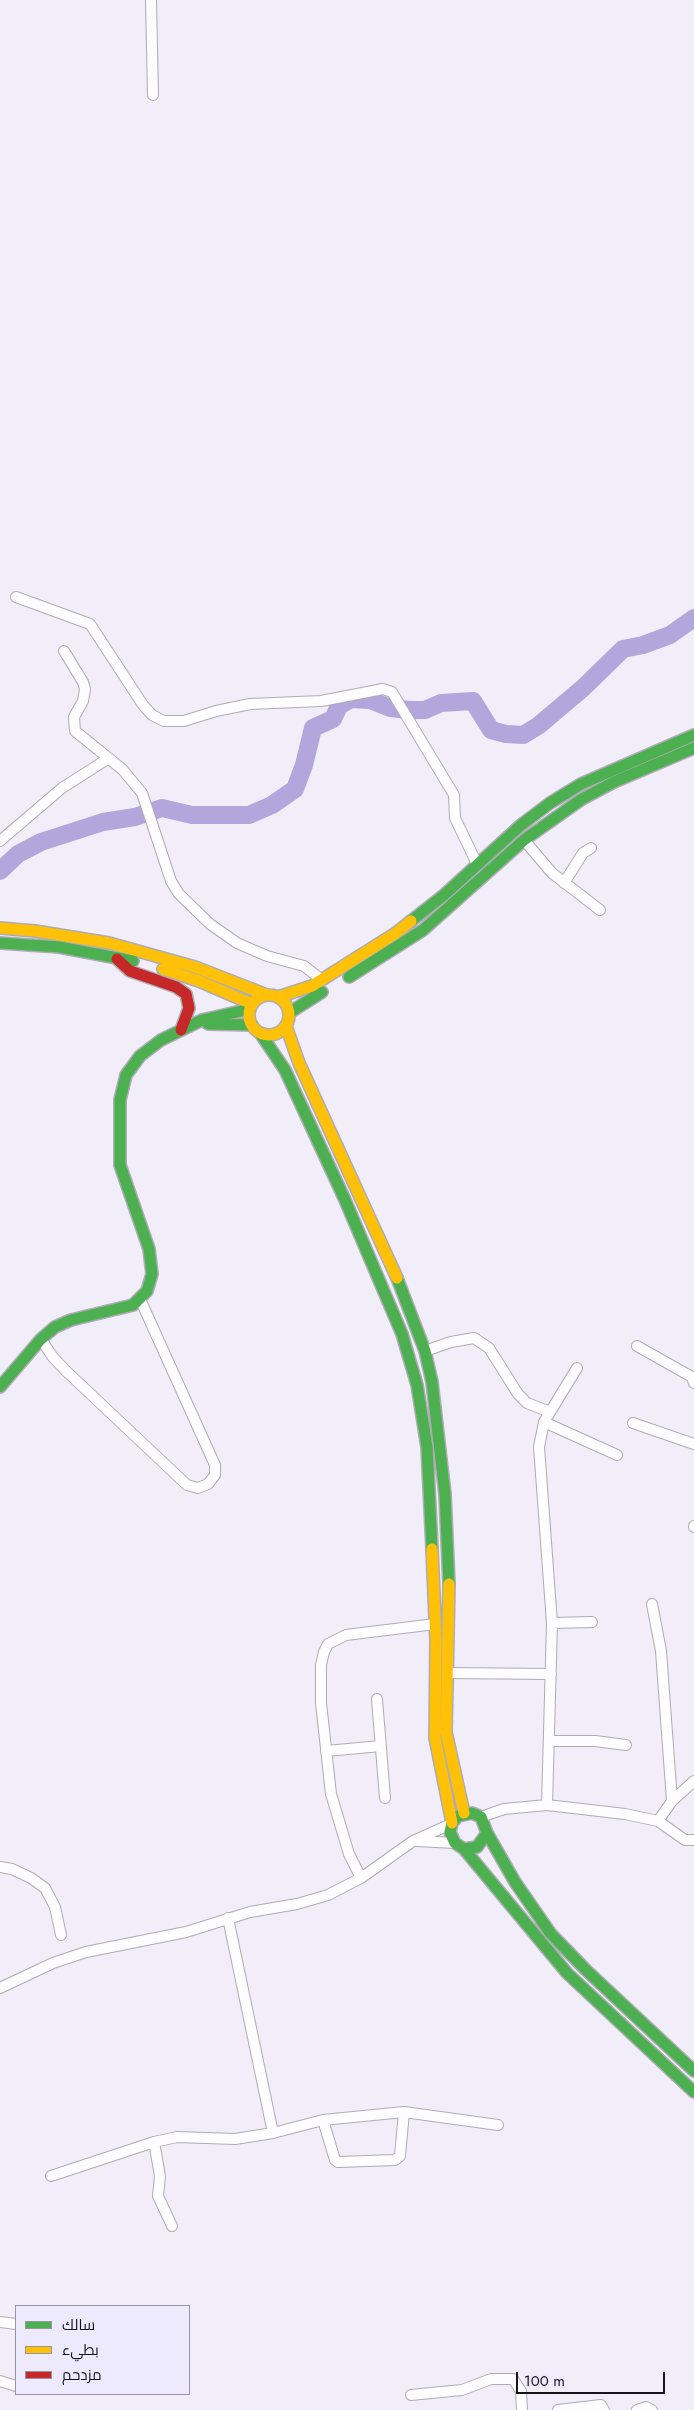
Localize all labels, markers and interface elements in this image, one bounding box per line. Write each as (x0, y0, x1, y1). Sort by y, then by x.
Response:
legend (15, 2305, 190, 2395)
text: سالك (62, 2314, 95, 2336)
text: بطيء (62, 2339, 99, 2361)
scale bar (519, 2362, 668, 2394)
text: مزدحم (62, 2364, 102, 2386)
text: 100 m (524, 2370, 565, 2392)

